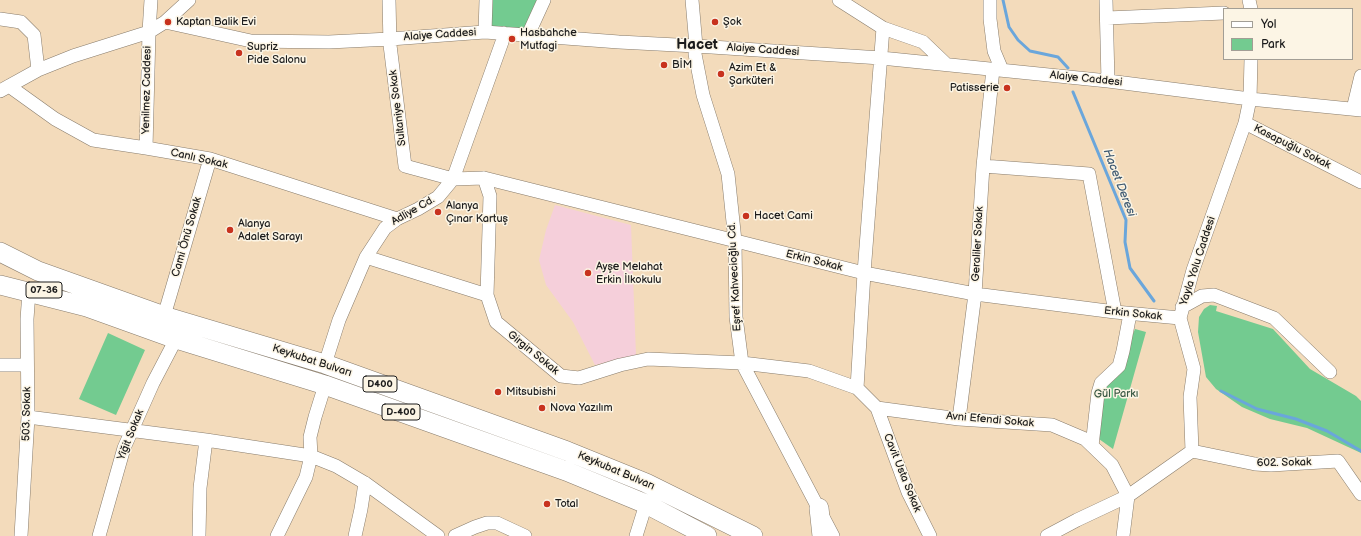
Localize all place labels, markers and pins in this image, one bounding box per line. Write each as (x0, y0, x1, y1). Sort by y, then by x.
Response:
place label: Kaptan Balik Evi (176, 15, 256, 29)
place label: Şok (723, 15, 741, 29)
marker: Kaptan Balik Evi (163, 17, 173, 27)
marker: Şok (710, 17, 720, 27)
place label: Hasbahche Mutfagi (520, 26, 577, 52)
marker: Hasbahche Mutfagi (507, 34, 517, 44)
place label: Supriz Pide Salonu (247, 40, 306, 66)
marker: Supriz Pide Salonu (234, 48, 244, 58)
place label: BİM (672, 58, 692, 72)
marker: BİM (659, 60, 669, 70)
place label: Azim Et & Şarküteri (729, 61, 777, 87)
marker: Azim Et & Şarküteri (716, 69, 726, 79)
place label: Patisserie (950, 81, 999, 95)
marker: Patisserie (1002, 83, 1012, 93)
place label: Alanya Çınar Kartuş (446, 199, 508, 225)
marker: Alanya Çınar Kartuş (433, 207, 443, 217)
place label: Hacet Cami (754, 209, 813, 223)
marker: Hacet Cami (741, 211, 751, 221)
place label: Alanya Adalet Sarayı (238, 217, 303, 243)
marker: Alanya Adalet Sarayı (225, 225, 235, 235)
place label: Ayşe Melahat Erkin İlkokulu (596, 260, 663, 286)
marker: Ayşe Melahat Erkin İlkokulu (583, 268, 593, 278)
place label: Mitsubishi (506, 385, 556, 399)
marker: Mitsubishi (493, 387, 503, 397)
place label: Nova Yazılım (550, 401, 613, 415)
marker: Nova Yazılım (537, 403, 547, 413)
place label: Total (555, 497, 578, 511)
marker: Total (542, 499, 552, 509)

